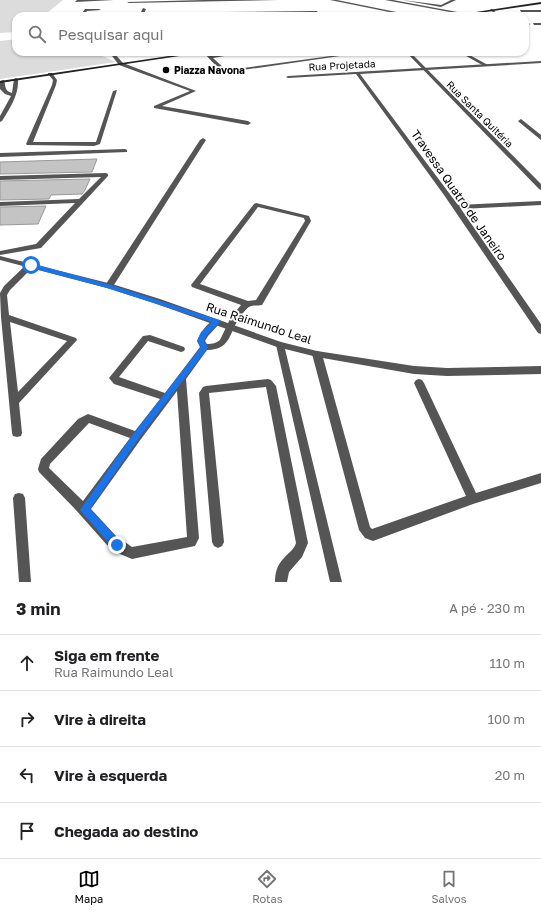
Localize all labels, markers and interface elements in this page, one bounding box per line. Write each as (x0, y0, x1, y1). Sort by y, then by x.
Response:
search box (12, 12, 529, 56)
icon: search (26, 23, 48, 45)
text: Pesquisar aqui (58, 25, 163, 43)
street label: Rua Projetada (308, 57, 376, 73)
place label: Piazza Navona (174, 64, 245, 76)
marker: Piazza Navona (161, 65, 171, 75)
street label: Rua Santa Quitéria (444, 78, 516, 150)
street label: Travessa Quatro de Janeiro (408, 127, 510, 263)
route start (22, 256, 40, 274)
street label: Rua Raimundo Leal (204, 299, 314, 347)
route end (108, 536, 126, 554)
text: 3 min (16, 598, 60, 619)
text: A pé · 230 m (449, 600, 525, 616)
text: Siga em frente (54, 646, 159, 664)
icon: ahead (16, 652, 38, 674)
text: 110 m (490, 655, 525, 671)
text: Rua Raimundo Leal (54, 664, 173, 680)
icon: right (16, 708, 38, 730)
text: Vire à direita (54, 710, 146, 728)
text: 100 m (488, 711, 525, 727)
icon: left (16, 764, 38, 786)
text: Vire à esquerda (54, 766, 167, 784)
text: 20 m (495, 767, 525, 783)
icon: arrive (16, 820, 38, 842)
text: Chegada ao destino (54, 822, 198, 840)
tab: Mapa (74, 868, 103, 905)
tab: Rotas (252, 868, 283, 905)
tab: Salvos (432, 868, 466, 905)

